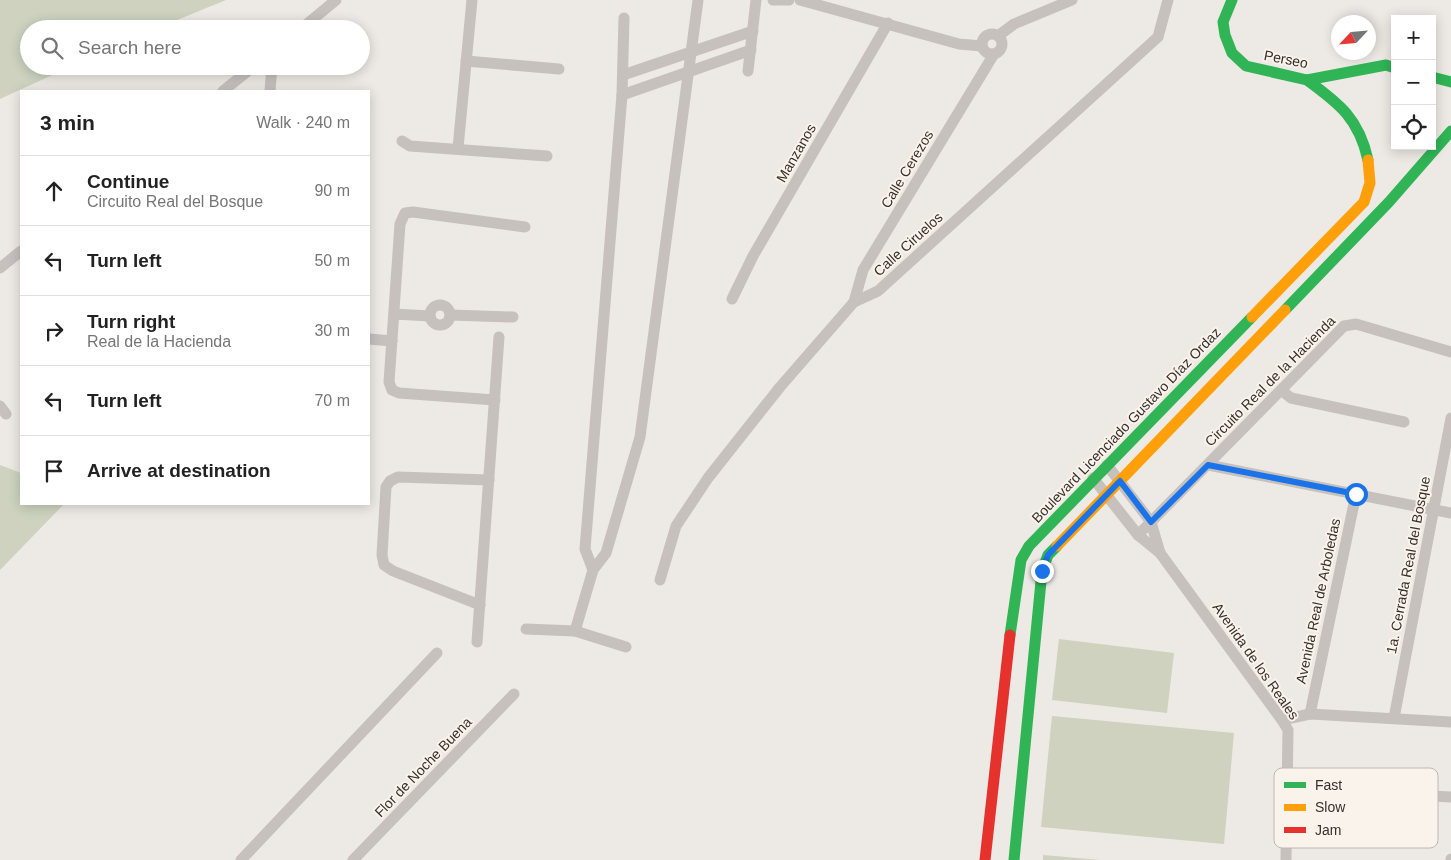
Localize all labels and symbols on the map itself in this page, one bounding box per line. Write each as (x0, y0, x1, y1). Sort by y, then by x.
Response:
north arrow (1331, 15, 1376, 60)
street label: Perseo (1263, 47, 1310, 71)
street label: Manzanos (773, 121, 819, 185)
street label: Calle Cerezos (877, 127, 937, 211)
street label: Calle Ciruelos (870, 209, 946, 279)
street label: Circuito Real de la Hacienda (1202, 312, 1339, 449)
street label: Boulevard Licenciado Gustavo Díaz Ordaz (1028, 324, 1224, 526)
street label: 1a. Cerrada Real del Bosque (1383, 475, 1433, 655)
route start (1345, 483, 1368, 506)
street label: Avenida Real de Arboledas (1293, 517, 1343, 685)
route end (1031, 560, 1054, 583)
street label: Avenida de los Reales (1210, 599, 1302, 723)
street label: Flor de Noche Buena (371, 714, 475, 820)
legend (1274, 768, 1438, 848)
text: Fast (1315, 777, 1342, 793)
text: Slow (1315, 799, 1346, 815)
text: Jam (1315, 822, 1341, 838)

